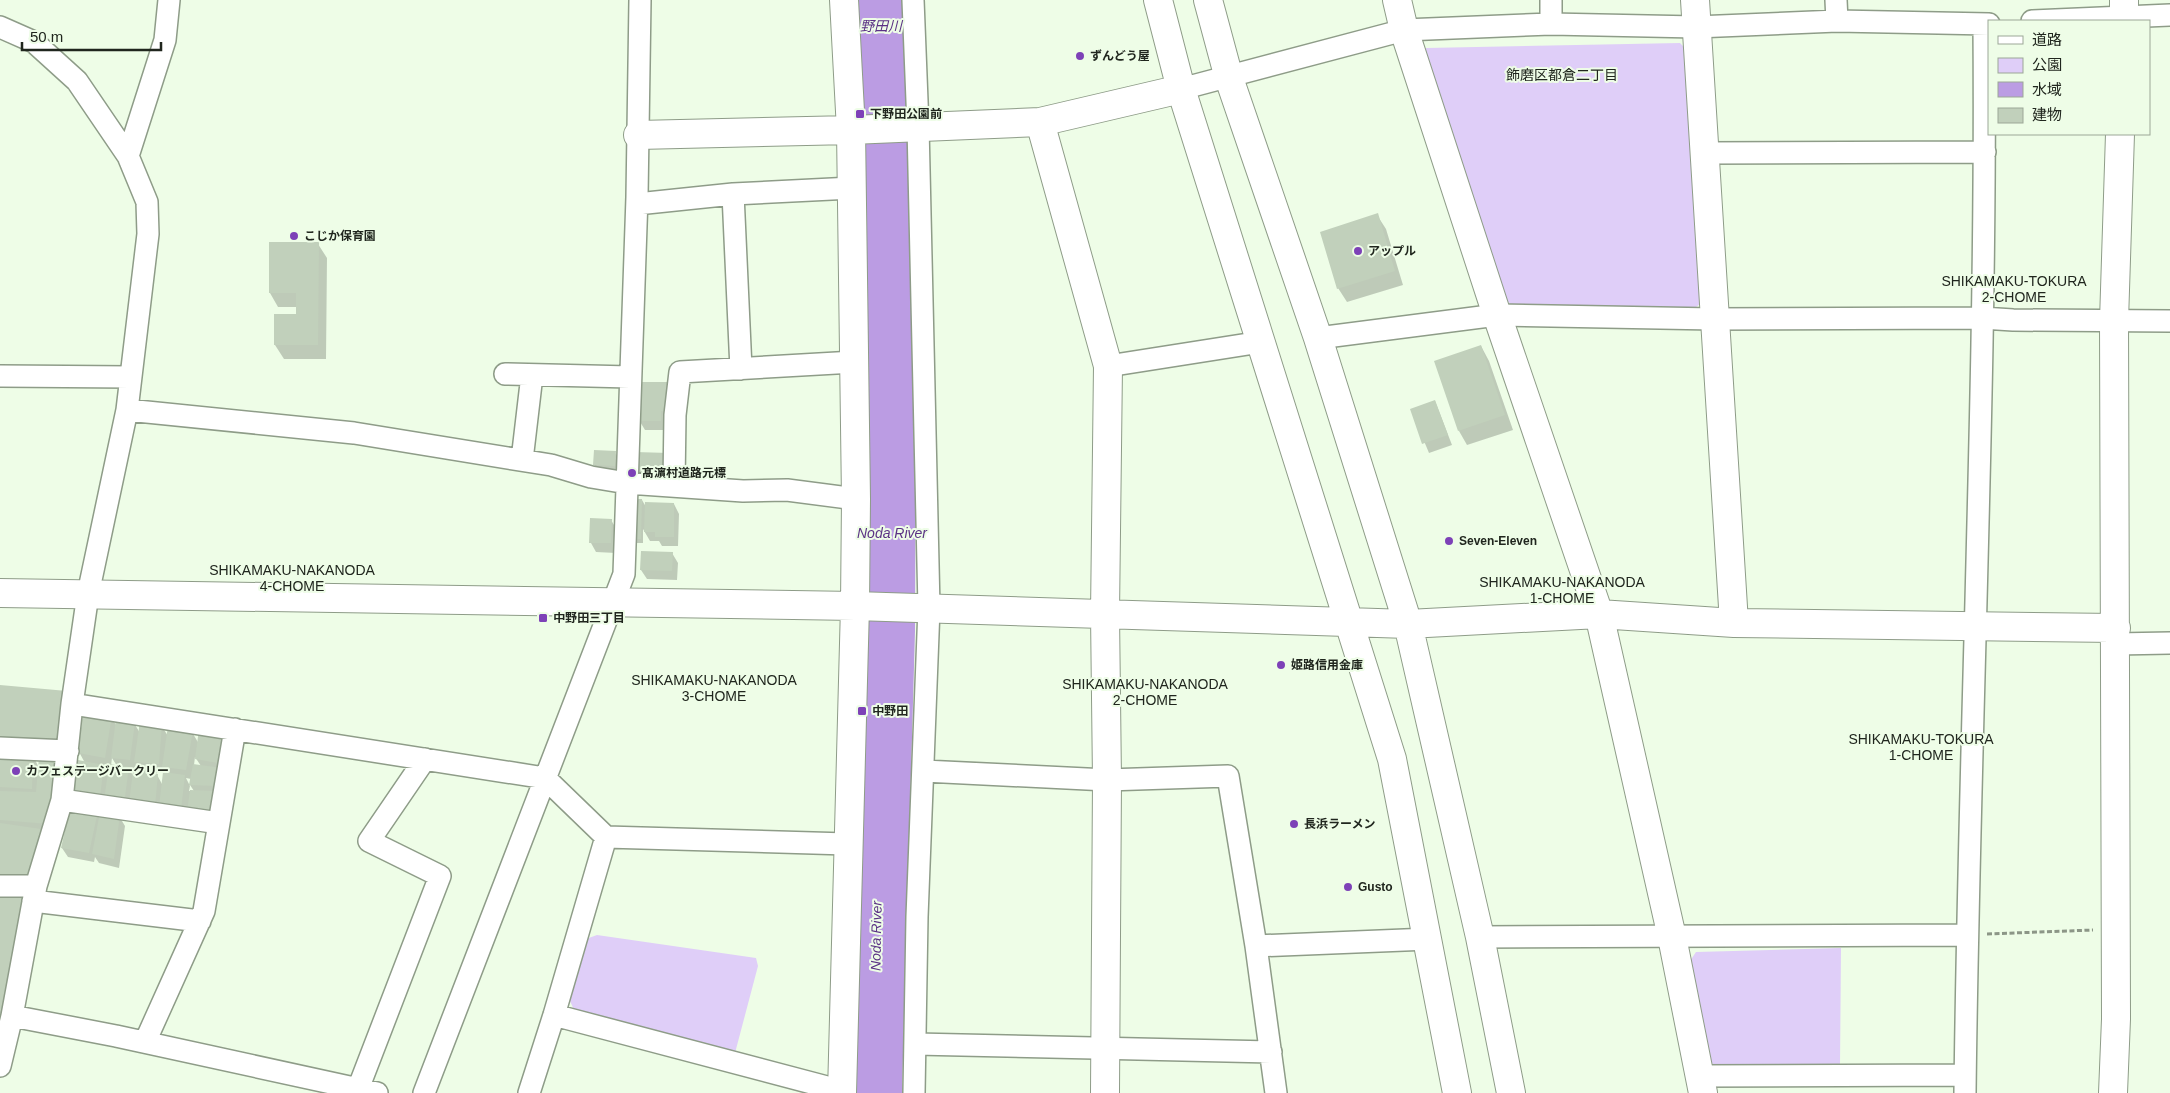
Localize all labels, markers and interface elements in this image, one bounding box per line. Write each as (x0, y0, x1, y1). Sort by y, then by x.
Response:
water label: 野田川 (860, 18, 904, 34)
scale bar (22, 20, 161, 52)
legend (1988, 20, 2150, 135)
text: 50 m (30, 28, 63, 45)
text: 道路 (2032, 31, 2062, 48)
place label: ずんどう屋 (1090, 49, 1150, 63)
marker: ずんどう屋 (1074, 50, 1086, 62)
text: 公園 (2032, 56, 2062, 73)
district label: 飾磨区都倉二丁目 (1506, 67, 1618, 83)
text: 水域 (2032, 81, 2062, 98)
text: 建物 (2032, 106, 2062, 123)
place label: 下野田公園前 (870, 107, 942, 121)
marker: 下野田公園前 (854, 108, 866, 120)
place label: こじか保育園 (304, 229, 376, 243)
marker: こじか保育園 (288, 230, 300, 242)
place label: アップル (1368, 244, 1416, 258)
marker: アップル (1352, 245, 1364, 257)
district label: SHIKAMAKU-TOKURA 2-CHOME (1941, 273, 2087, 305)
place label: 髙濵村道路元標 (642, 466, 726, 480)
marker: 髙濵村道路元標 (626, 467, 638, 479)
water label: Noda River (857, 525, 928, 541)
place label: Seven-Eleven (1459, 534, 1537, 548)
marker: Seven-Eleven (1443, 535, 1455, 547)
district label: SHIKAMAKU-NAKANODA 4-CHOME (209, 562, 376, 594)
district label: SHIKAMAKU-NAKANODA 1-CHOME (1479, 574, 1646, 606)
place label: 中野田三丁目 (553, 611, 625, 625)
marker: 中野田三丁目 (537, 612, 549, 624)
place label: 姫路信用金庫 (1291, 658, 1363, 672)
marker: 姫路信用金庫 (1275, 659, 1287, 671)
district label: SHIKAMAKU-NAKANODA 3-CHOME (631, 672, 798, 704)
district label: SHIKAMAKU-NAKANODA 2-CHOME (1062, 676, 1229, 708)
place label: 中野田 (872, 704, 908, 718)
marker: 中野田 (856, 705, 868, 717)
district label: SHIKAMAKU-TOKURA 1-CHOME (1848, 731, 1994, 763)
place label: カフェステージバークリー (26, 764, 169, 778)
marker: カフェステージバークリー (10, 765, 22, 777)
place label: 長浜ラーメン (1304, 817, 1376, 831)
marker: 長浜ラーメン (1288, 818, 1300, 830)
place label: Gusto (1358, 880, 1393, 894)
marker: Gusto (1342, 881, 1354, 893)
water label: Noda River (867, 900, 885, 971)

